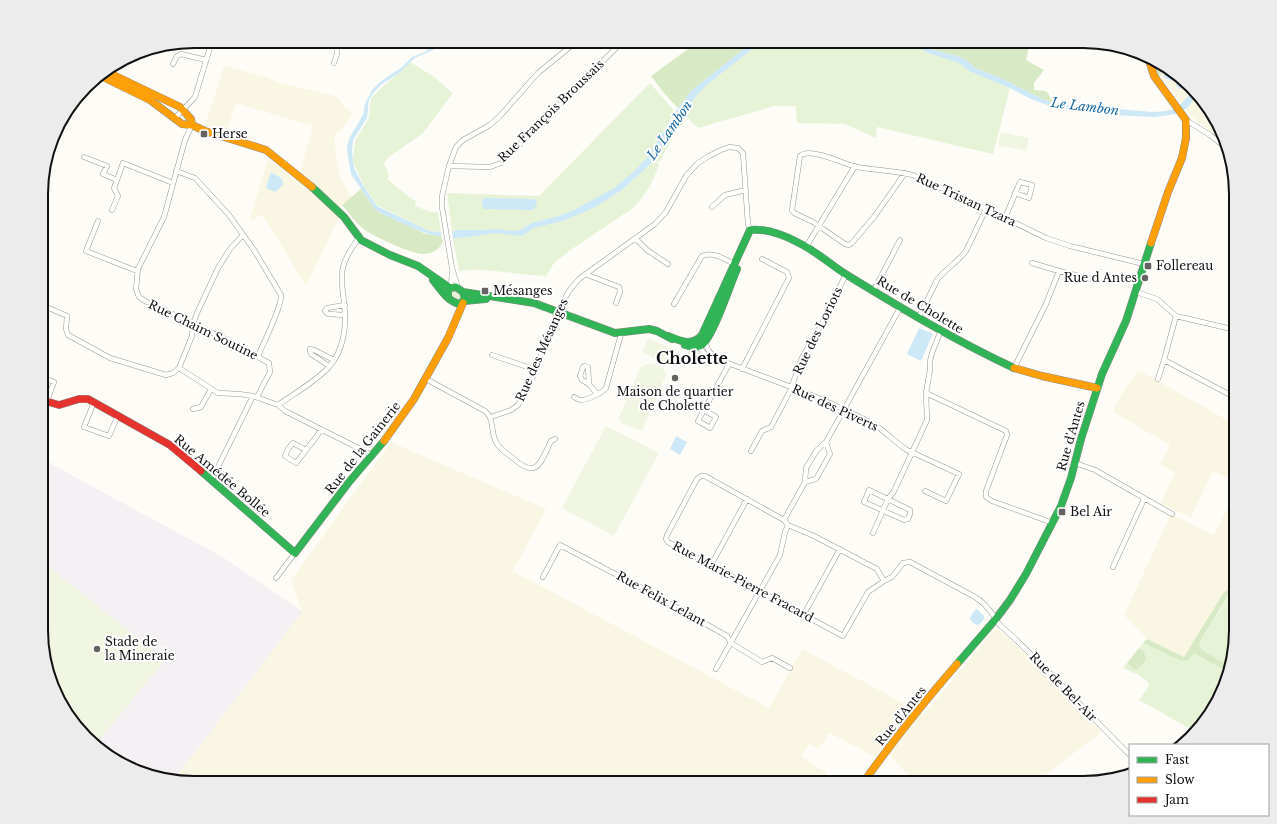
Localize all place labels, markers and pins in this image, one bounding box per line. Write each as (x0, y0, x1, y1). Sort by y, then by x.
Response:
place label: Herse (212, 126, 248, 141)
marker: Herse (199, 129, 209, 139)
place label: Follereau (1156, 258, 1213, 273)
marker: Follereau (1143, 261, 1153, 271)
place label: Rue d Antes (1064, 270, 1137, 285)
marker: Rue d Antes (1140, 273, 1150, 283)
place label: Mésanges (493, 283, 552, 298)
marker: Mésanges (480, 286, 490, 296)
marker: Maison de quartier de Cholette (670, 373, 680, 383)
place label: Maison de quartier de Cholette (617, 384, 734, 413)
place label: Bel Air (1070, 504, 1112, 519)
marker: Bel Air (1057, 507, 1067, 517)
place label: Stade de la Mineraie (105, 634, 175, 663)
marker: Stade de la Mineraie (92, 644, 102, 654)

